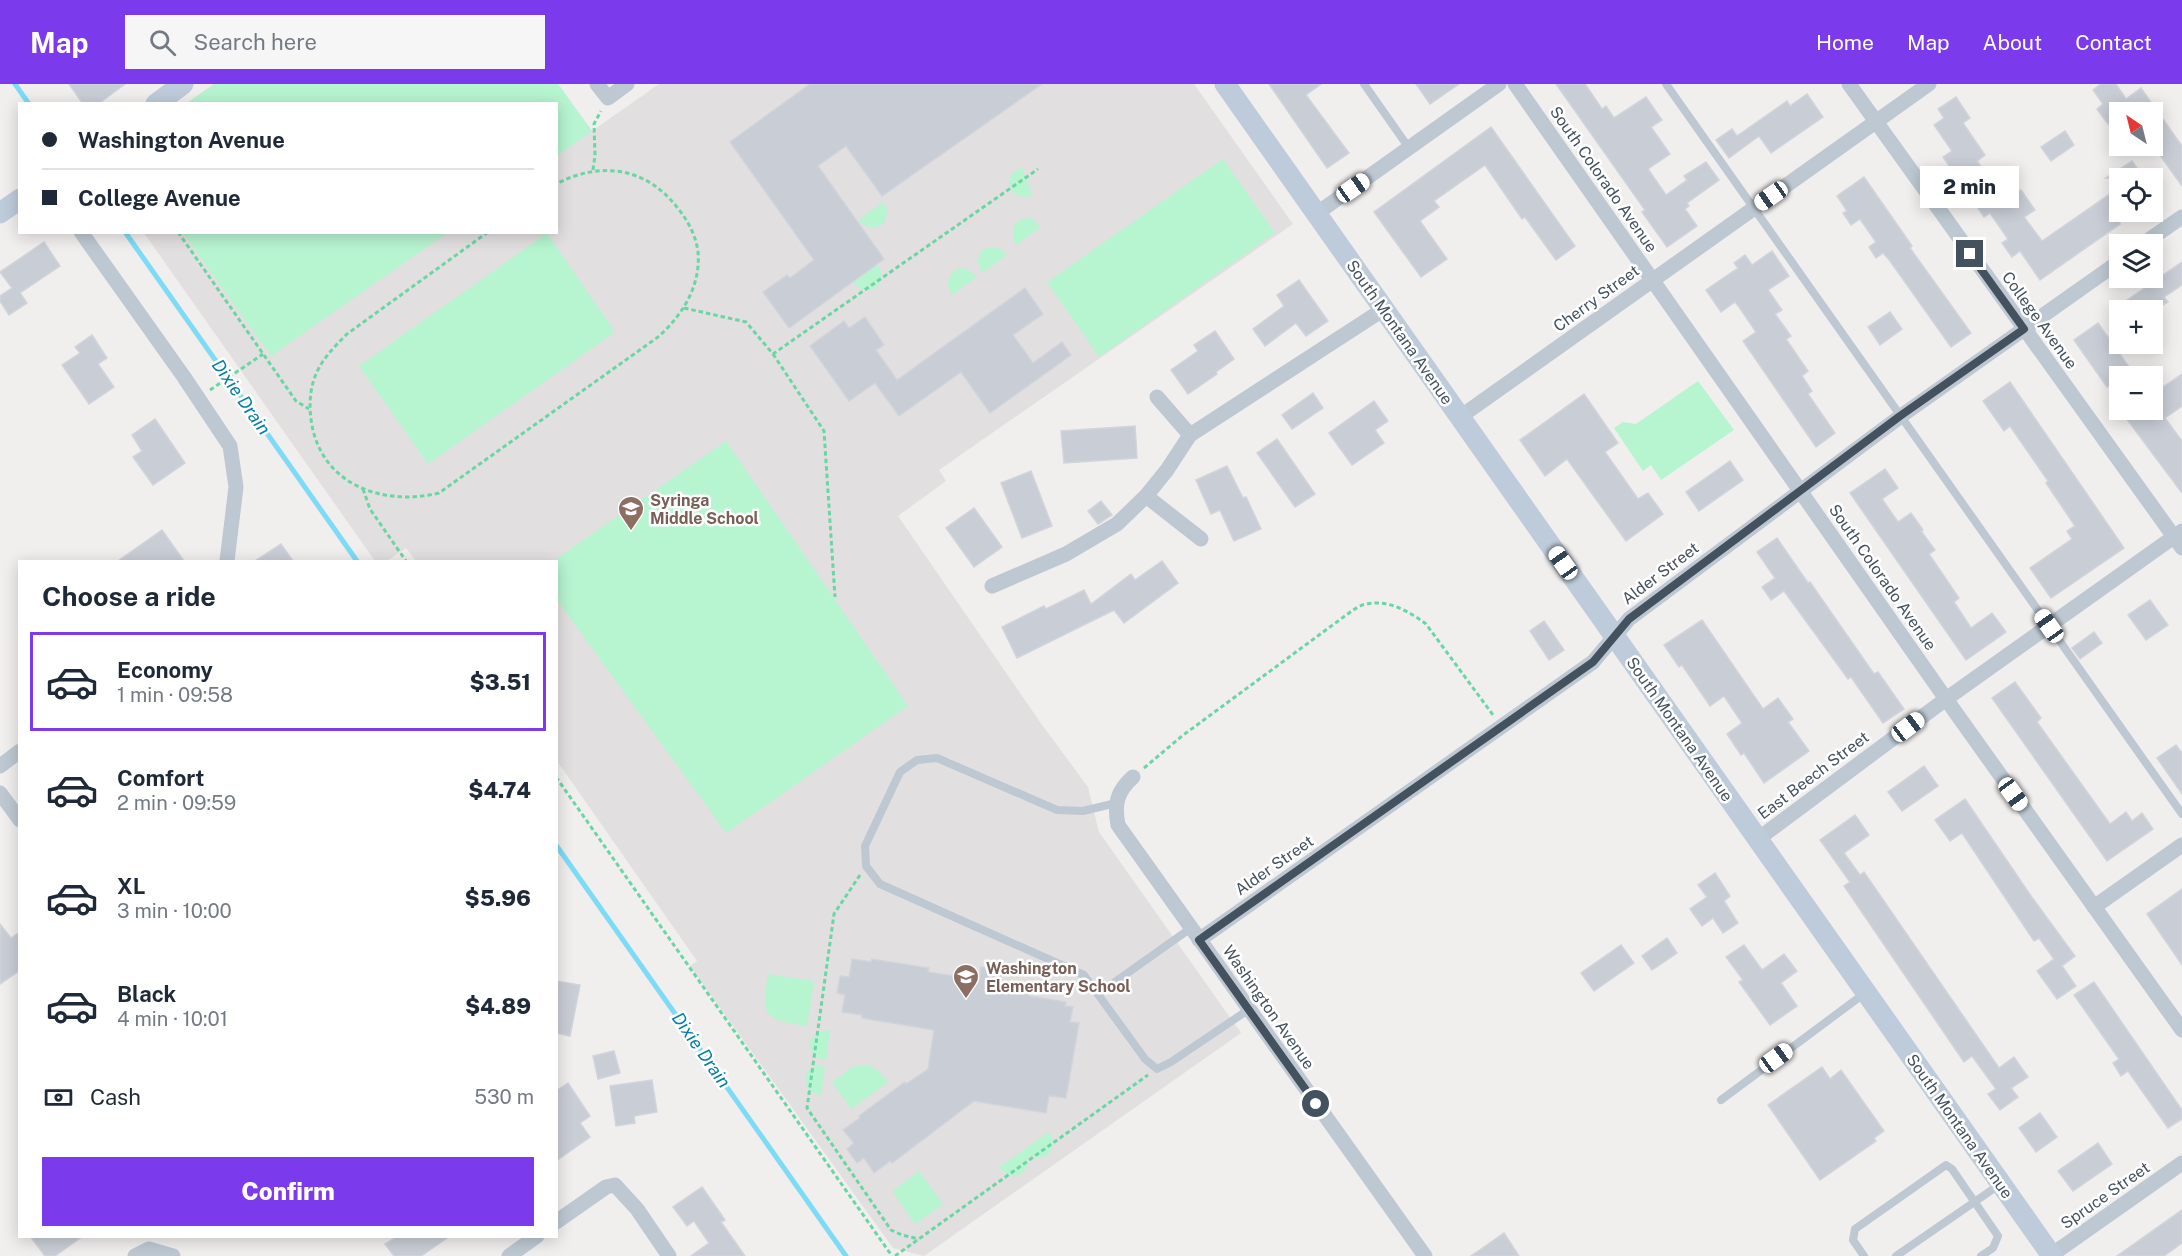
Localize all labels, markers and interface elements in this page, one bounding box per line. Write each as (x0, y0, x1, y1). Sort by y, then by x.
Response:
search box (125, 15, 545, 69)
text: Map (30, 26, 89, 59)
icon: search (146, 26, 179, 59)
text: Search here (194, 29, 317, 55)
text: Home (1816, 30, 1874, 55)
text: Map (1907, 30, 1950, 55)
text: About (1983, 30, 2042, 55)
text: Contact (2075, 30, 2152, 55)
north arrow (2109, 102, 2163, 156)
map controls (2109, 102, 2163, 420)
street label: South Colorado Avenue (1546, 103, 1661, 256)
text: Washington Avenue (78, 127, 285, 153)
callout: 2 min (1920, 167, 2020, 209)
button: locate (2109, 168, 2163, 222)
car (1333, 170, 1373, 206)
text: 2 min (1943, 175, 1996, 199)
car (1751, 178, 1791, 214)
text: College Avenue (78, 185, 241, 211)
button: layers (2109, 234, 2163, 288)
route end (1956, 240, 1983, 267)
street label: South Montana Avenue (1342, 256, 1457, 408)
street label: Cherry Street (1550, 261, 1643, 336)
street label: College Avenue (1998, 268, 2081, 373)
button: + (2109, 300, 2163, 354)
water label: Dixie Drain (208, 355, 275, 439)
button: − (2109, 366, 2163, 420)
place label: Syringa Middle School (650, 491, 759, 528)
school or university icon: Syringa Middle School (616, 494, 646, 532)
street label: South Colorado Avenue (1825, 501, 1940, 654)
street label: Alder Street (1618, 538, 1702, 608)
car (1545, 543, 1581, 583)
text: Choose a ride (42, 580, 216, 612)
car (2031, 606, 2067, 646)
street label: South Montana Avenue (1622, 653, 1737, 805)
icon: car (45, 655, 99, 709)
text: Economy (117, 657, 213, 683)
text: $3.51 (470, 669, 531, 695)
text: 1 min · 09:58 (117, 683, 233, 707)
car (1888, 709, 1928, 745)
street label: East Beech Street (1754, 728, 1873, 823)
icon: car (45, 763, 99, 817)
text: Comfort (117, 765, 204, 791)
car (1995, 774, 2031, 814)
text: $4.74 (468, 777, 531, 803)
text: 2 min · 09:59 (117, 791, 236, 815)
street label: Alder Street (1231, 831, 1317, 899)
icon: car (45, 871, 99, 925)
text: XL (117, 873, 145, 899)
text: $5.96 (465, 885, 531, 911)
text: 3 min · 10:00 (117, 899, 232, 923)
street label: Washington Avenue (1219, 942, 1319, 1073)
place label: Washington Elementary School (986, 959, 1131, 996)
school or university icon: Washington Elementary School (951, 962, 981, 1000)
icon: car (45, 979, 99, 1033)
text: Black (117, 981, 176, 1007)
text: $4.89 (465, 993, 531, 1019)
text: 4 min · 10:01 (117, 1007, 228, 1031)
water label: Dixie Drain (668, 1008, 735, 1092)
car (1756, 1040, 1796, 1076)
street label: South Montana Avenue (1902, 1050, 2017, 1202)
icon: cash (42, 1081, 75, 1114)
text: Cash (90, 1084, 141, 1110)
text: 530 m (474, 1085, 534, 1109)
route start (1302, 1090, 1329, 1117)
button: Confirm (42, 1157, 534, 1226)
street label: Spruce Street (2057, 1158, 2153, 1233)

